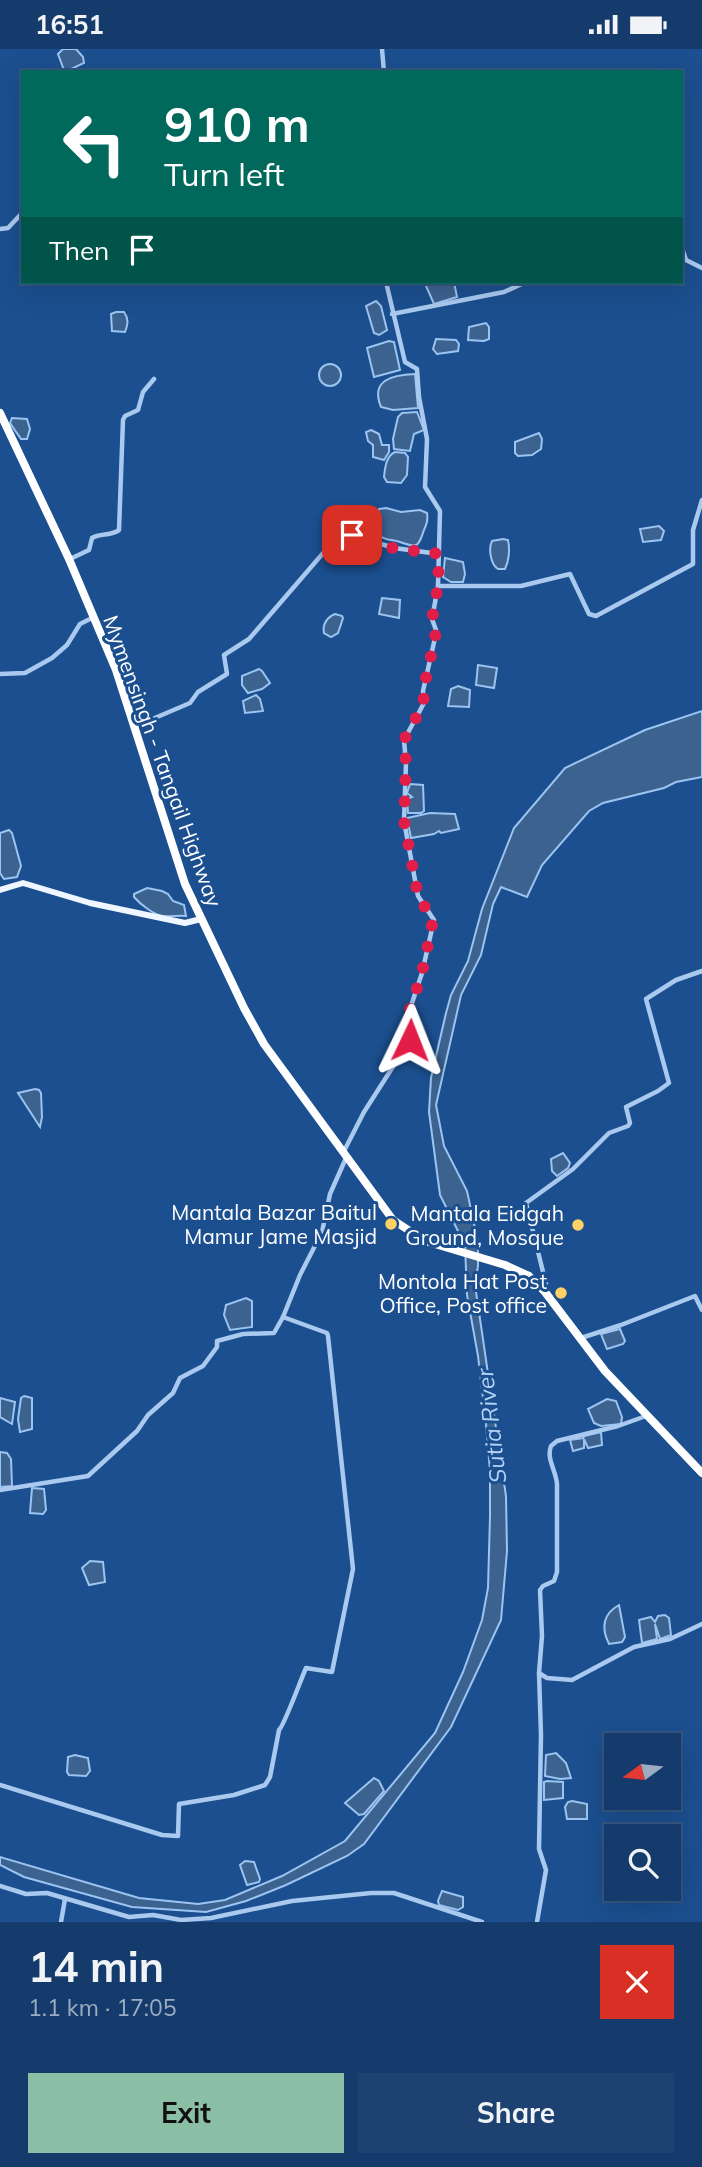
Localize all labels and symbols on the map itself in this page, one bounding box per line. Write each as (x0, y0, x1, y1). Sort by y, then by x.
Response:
pin (322, 505, 382, 565)
street label: Mymensingh - Tangail Highway (98, 612, 228, 910)
position arrow (373, 1003, 447, 1077)
place label: Mantala Bazar Baitul Mamur Jame Masjid (171, 1199, 377, 1249)
place label: Mantala Eidgah Ground, Mosque (405, 1200, 564, 1250)
marker: Mantala Bazar Baitul Mamur Jame Masjid (383, 1216, 399, 1232)
marker: Mantala Eidgah Ground, Mosque (570, 1217, 586, 1233)
place label: Montola Hat Post Office, Post office (378, 1268, 547, 1318)
marker: Montola Hat Post Office, Post office (553, 1285, 569, 1301)
water label: Sutia River (469, 1365, 512, 1485)
north arrow (604, 1733, 681, 1809)

